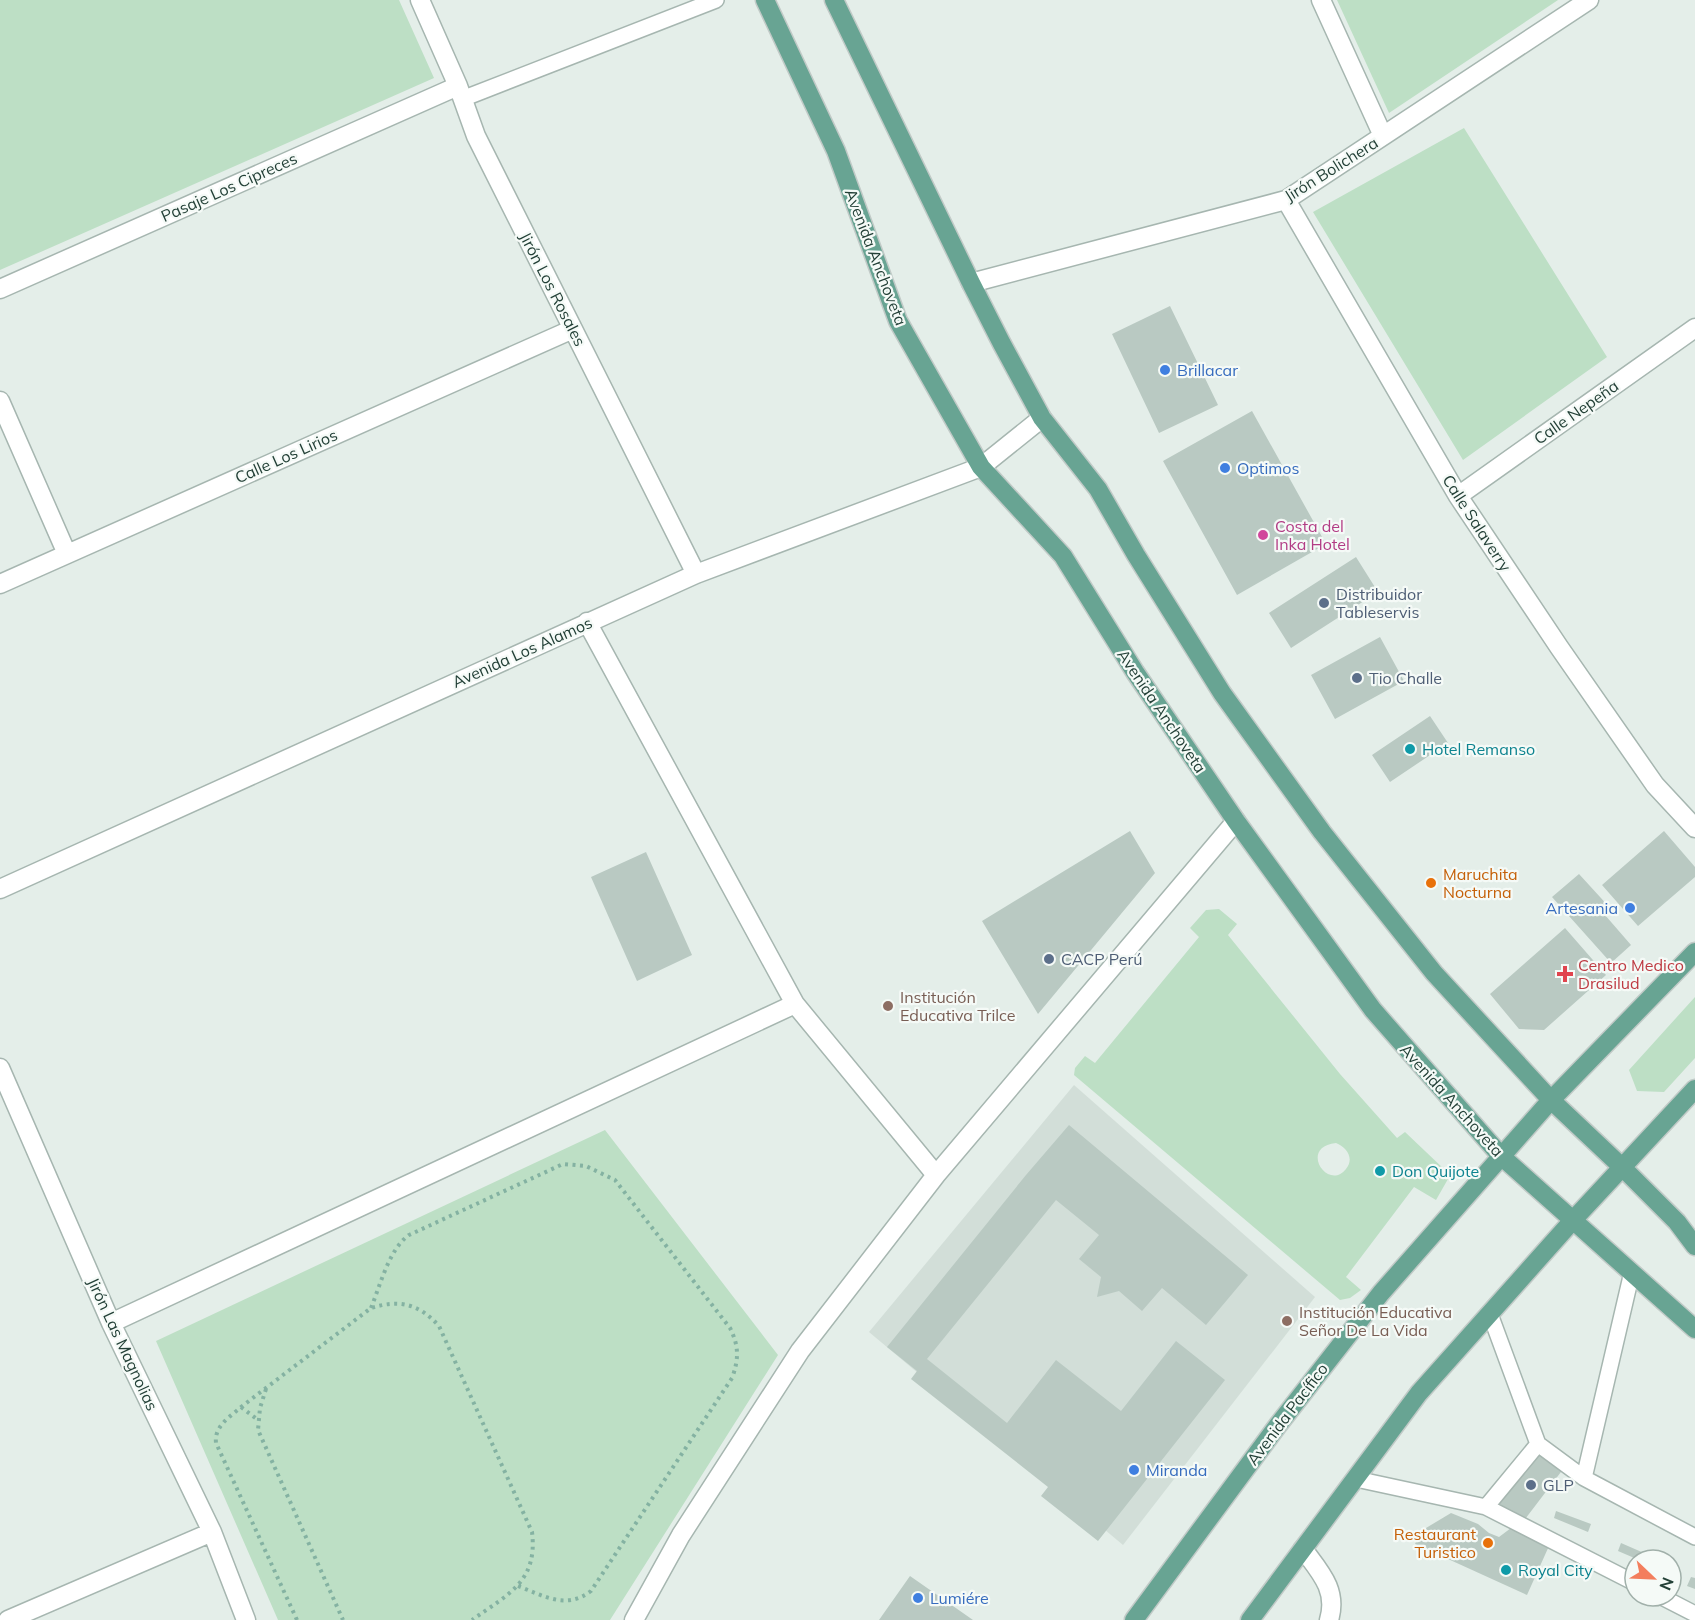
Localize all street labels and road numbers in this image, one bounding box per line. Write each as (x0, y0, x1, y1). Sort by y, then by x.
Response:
street label: Jirón Bolichera (1281, 132, 1381, 206)
street label: Pasaje Los Cipreces (158, 148, 300, 226)
street label: Avenida Anchoveta (841, 186, 911, 328)
street label: Jirón Los Rosales (516, 229, 590, 349)
street label: Calle Nepeña (1530, 375, 1622, 449)
street label: Calle Los Lirios (232, 424, 340, 487)
street label: Calle Salaverry (1438, 471, 1516, 576)
street label: Avenida Los Alamos (449, 612, 595, 692)
street label: Avenida Anchoveta (1113, 645, 1211, 777)
street label: Avenida Anchoveta (1396, 1040, 1508, 1160)
street label: Jirón Las Magnolias (83, 1274, 163, 1414)
street label: Avenida Pacífico (1242, 1359, 1332, 1469)

